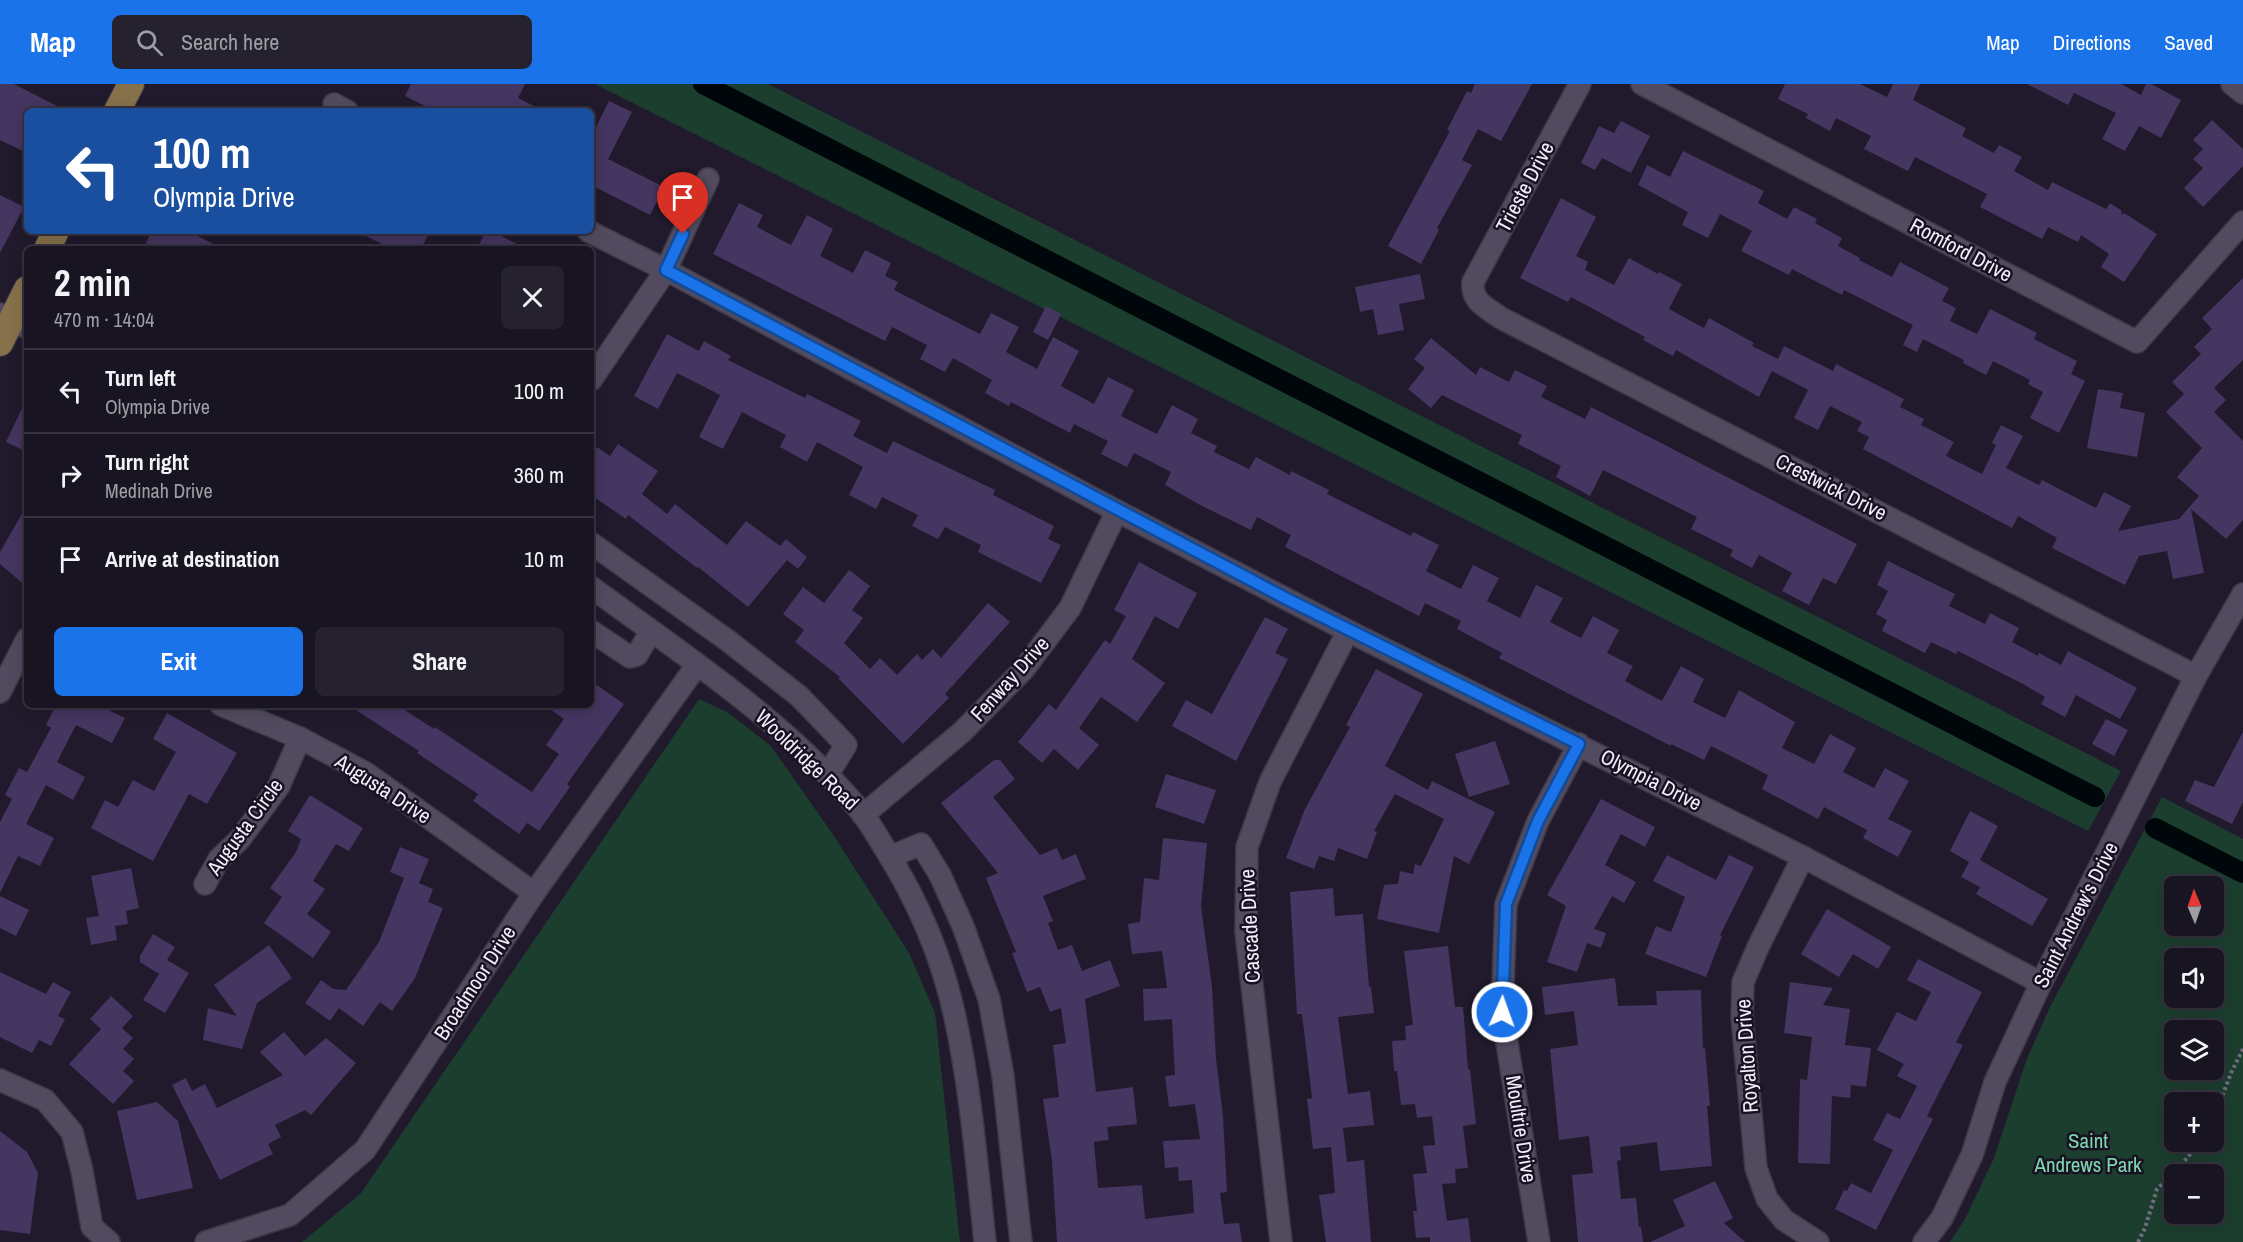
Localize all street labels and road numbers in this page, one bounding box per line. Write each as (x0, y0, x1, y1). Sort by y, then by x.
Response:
street label: Trieste Drive (1489, 136, 1561, 237)
street label: Romford Drive (1905, 210, 2017, 289)
street label: Crestwick Drive (1771, 446, 1892, 527)
street label: Fenway Drive (964, 630, 1056, 728)
street label: Wooldridge Road (749, 703, 866, 817)
street label: Olympia Drive (1596, 742, 1707, 817)
street label: Augusta Drive (329, 746, 437, 830)
street label: Augusta Circle (199, 772, 290, 882)
street label: Saint Andrew's Drive (2026, 837, 2125, 993)
street label: Cascade Drive (1232, 868, 1267, 984)
street label: Broadmoor Drive (427, 920, 522, 1046)
street label: Royalton Drive (1728, 998, 1765, 1114)
street label: Moultrie Drive (1499, 1073, 1544, 1185)

